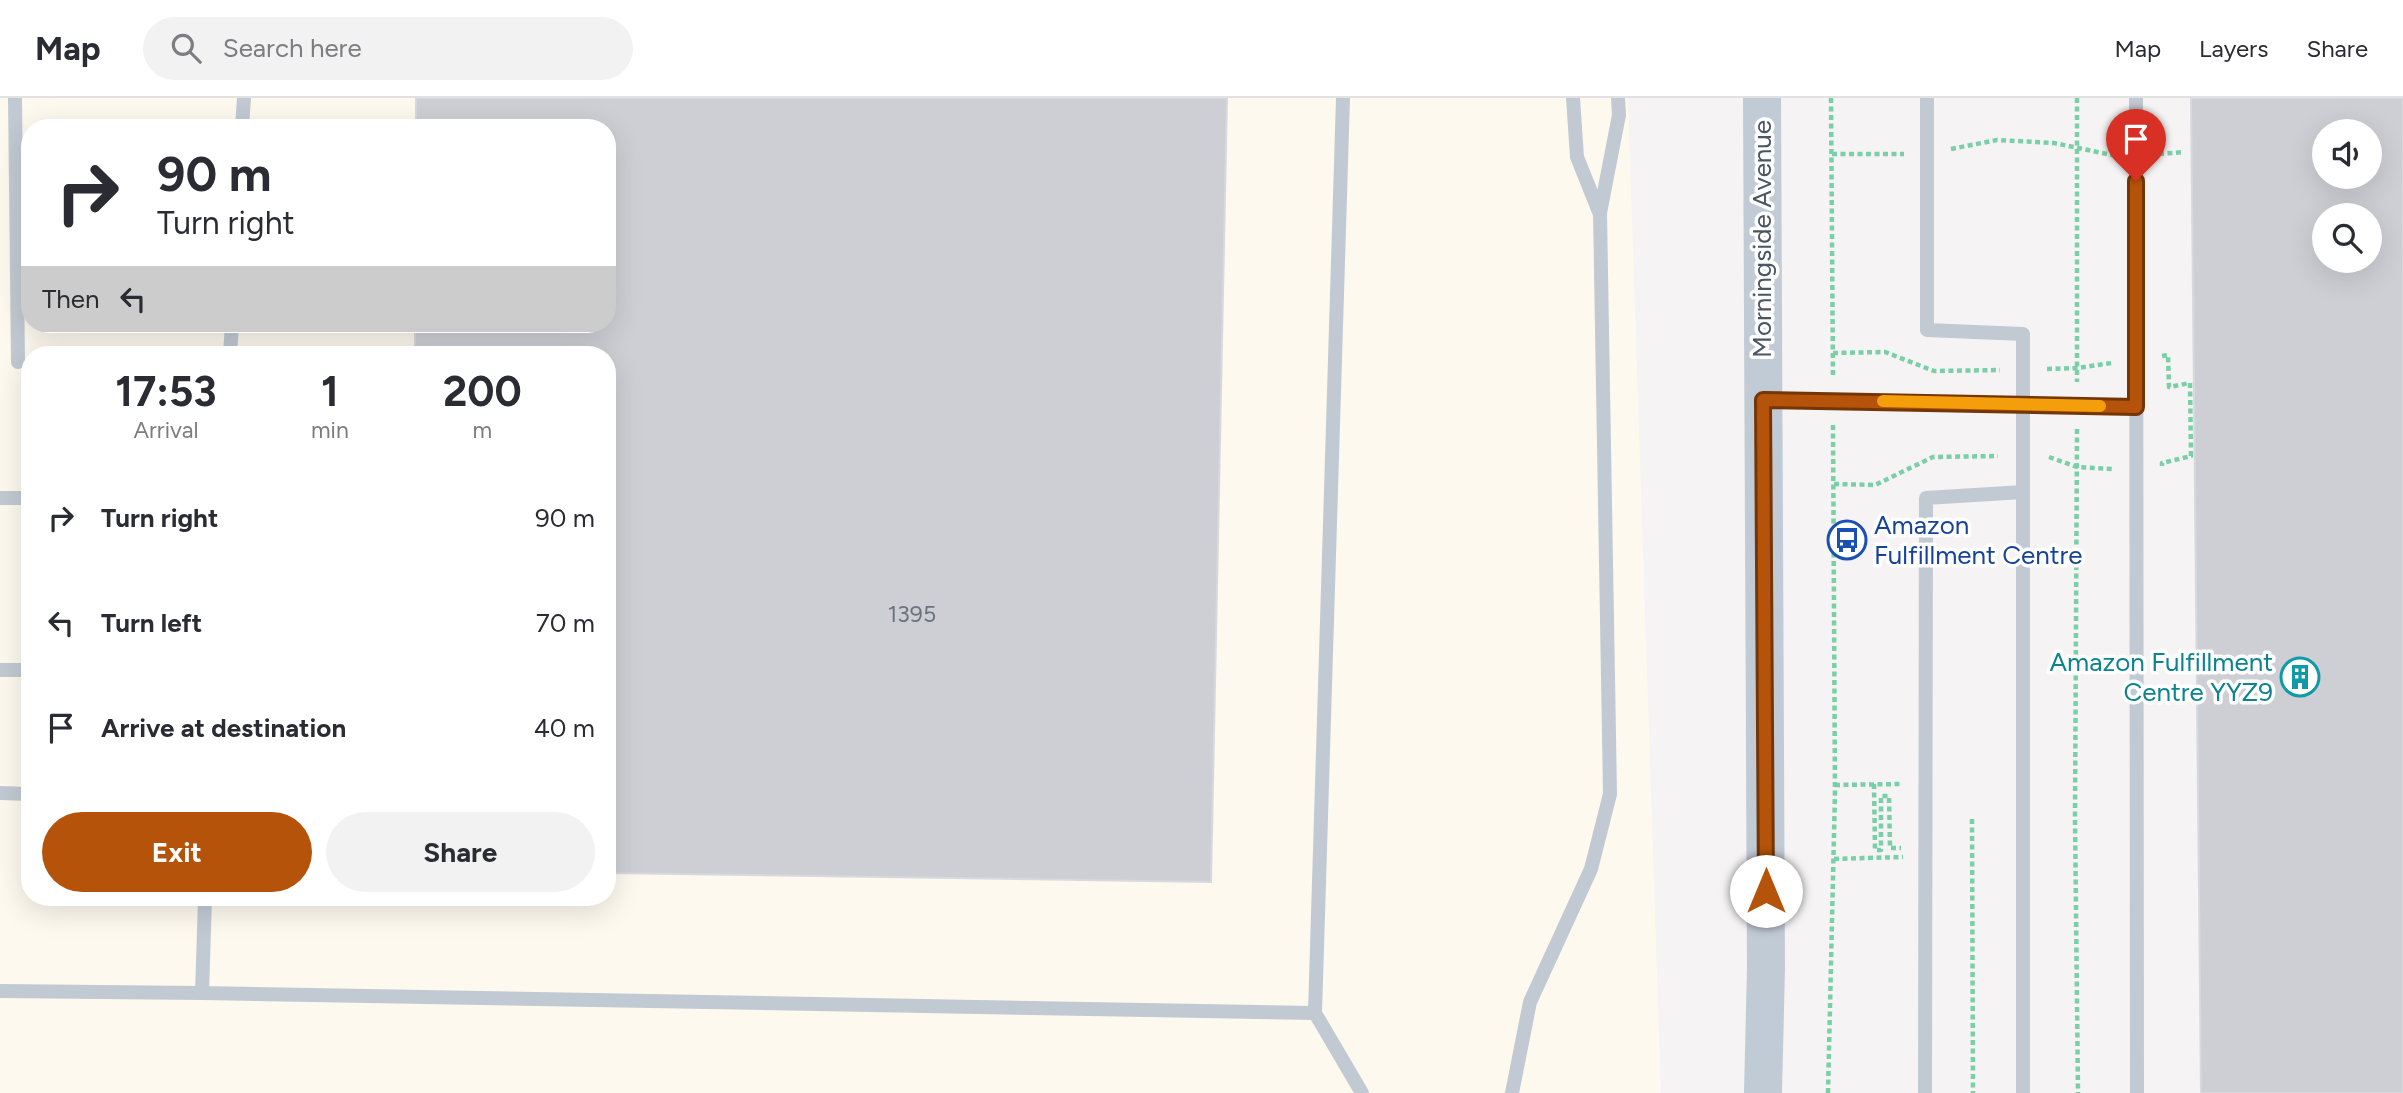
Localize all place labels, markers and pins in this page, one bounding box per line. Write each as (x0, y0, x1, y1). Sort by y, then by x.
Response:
pin (2106, 109, 2166, 181)
place label: Amazon Fulfillment Centre (1874, 509, 2083, 571)
bus stop icon: Amazon Fulfillment Centre (1826, 519, 1868, 561)
place label: Amazon Fulfillment Centre YYZ9 (2049, 646, 2273, 708)
building icon: Amazon Fulfillment Centre YYZ9 (2279, 656, 2321, 698)

